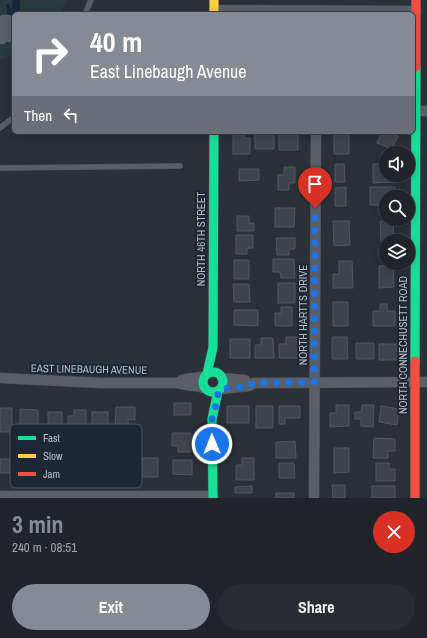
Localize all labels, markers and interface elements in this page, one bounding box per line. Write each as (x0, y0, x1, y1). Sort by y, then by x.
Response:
text: 40 m (90, 23, 142, 61)
icon: right (24, 28, 76, 80)
text: East Linebaugh Avenue (90, 59, 247, 84)
icon: left (60, 104, 82, 126)
text: Then (24, 105, 52, 126)
map controls (379, 146, 415, 270)
button: sound (379, 146, 415, 182)
pin (298, 167, 332, 208)
icon: arrive (304, 173, 326, 195)
button: search (379, 190, 415, 226)
street label: NORTH 46TH STREET (194, 191, 208, 286)
button: layers (379, 234, 415, 270)
street label: NORTH HARTTS DRIVE (296, 265, 310, 365)
street label: NORTH CONNECHUSETT ROAD (396, 276, 410, 414)
street label: EAST LINEBAUGH AVENUE (31, 361, 147, 377)
position arrow (191, 423, 233, 465)
legend (10, 424, 142, 488)
text: Fast (43, 431, 61, 445)
text: Slow (43, 449, 63, 463)
text: Jam (43, 467, 60, 481)
text: 3 min (12, 508, 63, 540)
button: close (373, 511, 415, 553)
text: 240 m · 08:51 (12, 539, 77, 556)
button: Exit (12, 584, 210, 630)
button: Share (218, 584, 415, 630)

